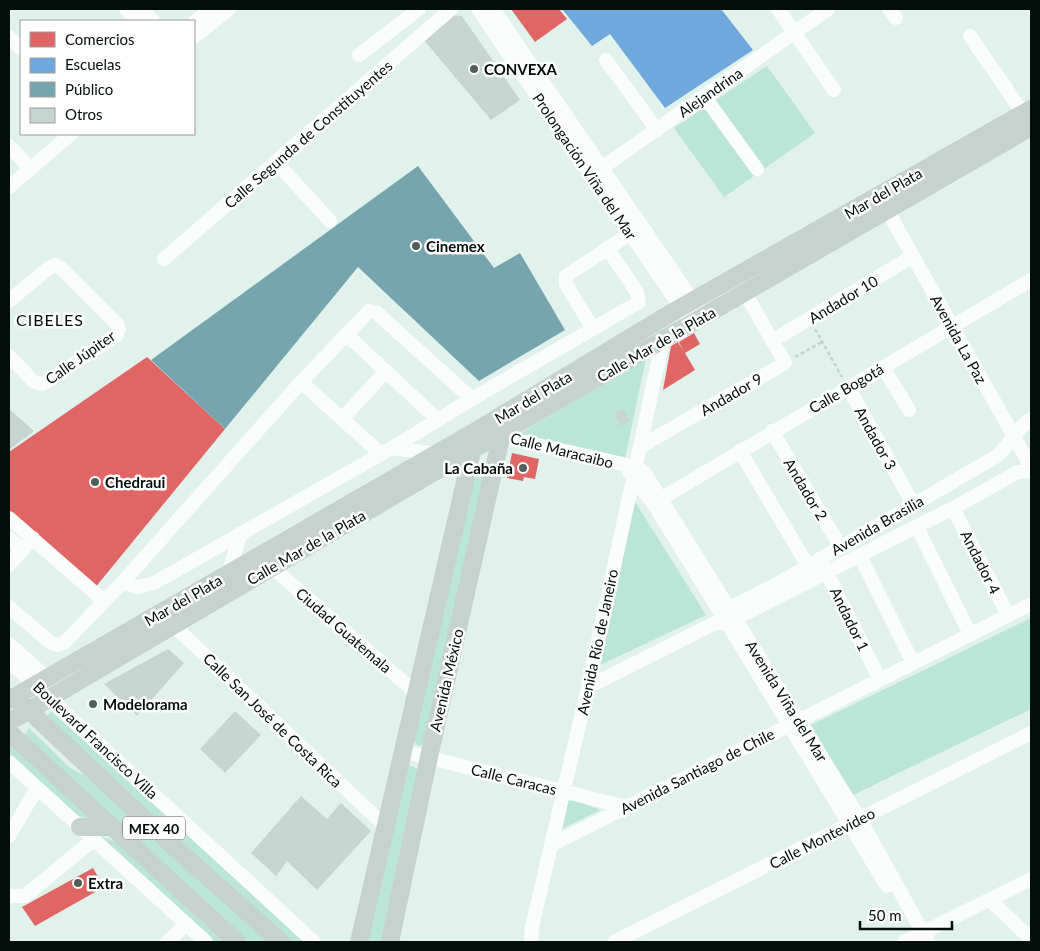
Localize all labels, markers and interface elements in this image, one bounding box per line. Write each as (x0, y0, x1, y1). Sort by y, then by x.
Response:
legend (20, 20, 195, 135)
text: Comercios (65, 30, 135, 48)
text: Escuelas (65, 55, 121, 73)
street label: Calle Segunda de Constituyentes (220, 56, 396, 212)
place label: CONVEXA (484, 60, 557, 78)
marker: CONVEXA (468, 63, 480, 75)
street label: Alejandrina (674, 63, 746, 121)
text: Público (65, 80, 113, 98)
street label: Prolongación Viña del Mar (529, 89, 641, 243)
text: Otros (65, 105, 103, 123)
street label: Mar del Plata (841, 164, 925, 222)
place label: Cinemex (426, 237, 485, 255)
marker: Cinemex (410, 240, 422, 252)
street label: Andador 10 (805, 271, 881, 327)
street label: Avenida La Paz (927, 291, 991, 387)
street label: Calle Mar de la Plata (593, 303, 719, 385)
district label: CIBELES (16, 310, 84, 329)
street label: Calle Júpiter (42, 326, 119, 388)
street label: Calle Bogotá (805, 359, 887, 417)
street label: Mar del Plata (491, 367, 575, 427)
street label: Andador 9 (697, 369, 765, 419)
street label: Andador 3 (851, 403, 901, 473)
street label: Calle Maracaibo (509, 429, 615, 471)
street label: Andador 2 (781, 455, 831, 523)
place label: La Cabaña (444, 459, 513, 477)
marker: La Cabaña (517, 462, 529, 474)
place label: Chedraui (105, 473, 165, 491)
marker: Chedraui (89, 476, 101, 488)
street label: Avenida Brasilia (828, 491, 926, 559)
street label: Calle Mar de la Plata (243, 506, 369, 588)
street label: Andador 4 (957, 527, 1005, 597)
street label: Avenida Río de Janeiro (573, 567, 621, 717)
street label: Mar del Plata (141, 571, 225, 629)
street label: Ciudad Guatemala (293, 584, 395, 676)
street label: Andador 1 (827, 584, 873, 654)
street label: Avenida México (425, 627, 467, 733)
street label: Avenida Viña del Mar (742, 637, 832, 766)
street label: Calle San José de Costa Rica (200, 649, 346, 791)
street label: Boulevard Francisco Villa (30, 678, 162, 802)
place label: Modelorama (103, 695, 188, 713)
marker: Modelorama (87, 698, 99, 710)
street label: Avenida Santiago de Chile (617, 724, 777, 818)
street label: Calle Caracas (469, 760, 559, 798)
street label: Calle Montevideo (766, 804, 878, 872)
road number: MEX 40 (123, 816, 185, 840)
place label: Extra (88, 874, 123, 892)
marker: Extra (72, 877, 84, 889)
scale bar (860, 898, 952, 930)
text: 50 m (868, 906, 902, 924)

